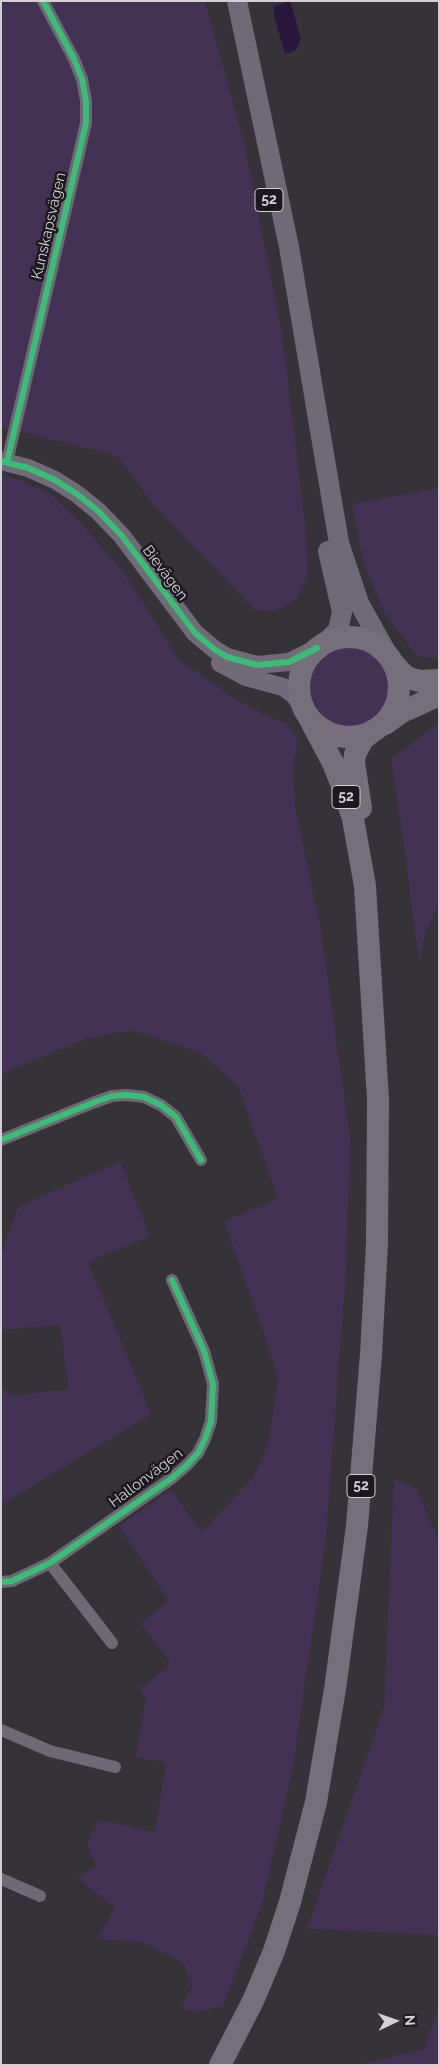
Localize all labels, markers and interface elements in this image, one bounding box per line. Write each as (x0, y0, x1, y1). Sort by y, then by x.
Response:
street label: Kunskapsvägen (28, 171, 70, 281)
road number: 52 (255, 188, 283, 212)
street label: Bievägen (138, 542, 192, 604)
road number: 52 (332, 786, 360, 809)
street label: Hallonvägen (106, 1444, 186, 1512)
road number: 52 (347, 1474, 375, 1498)
north arrow (370, 1996, 420, 2046)
text: N (402, 2014, 418, 2026)

